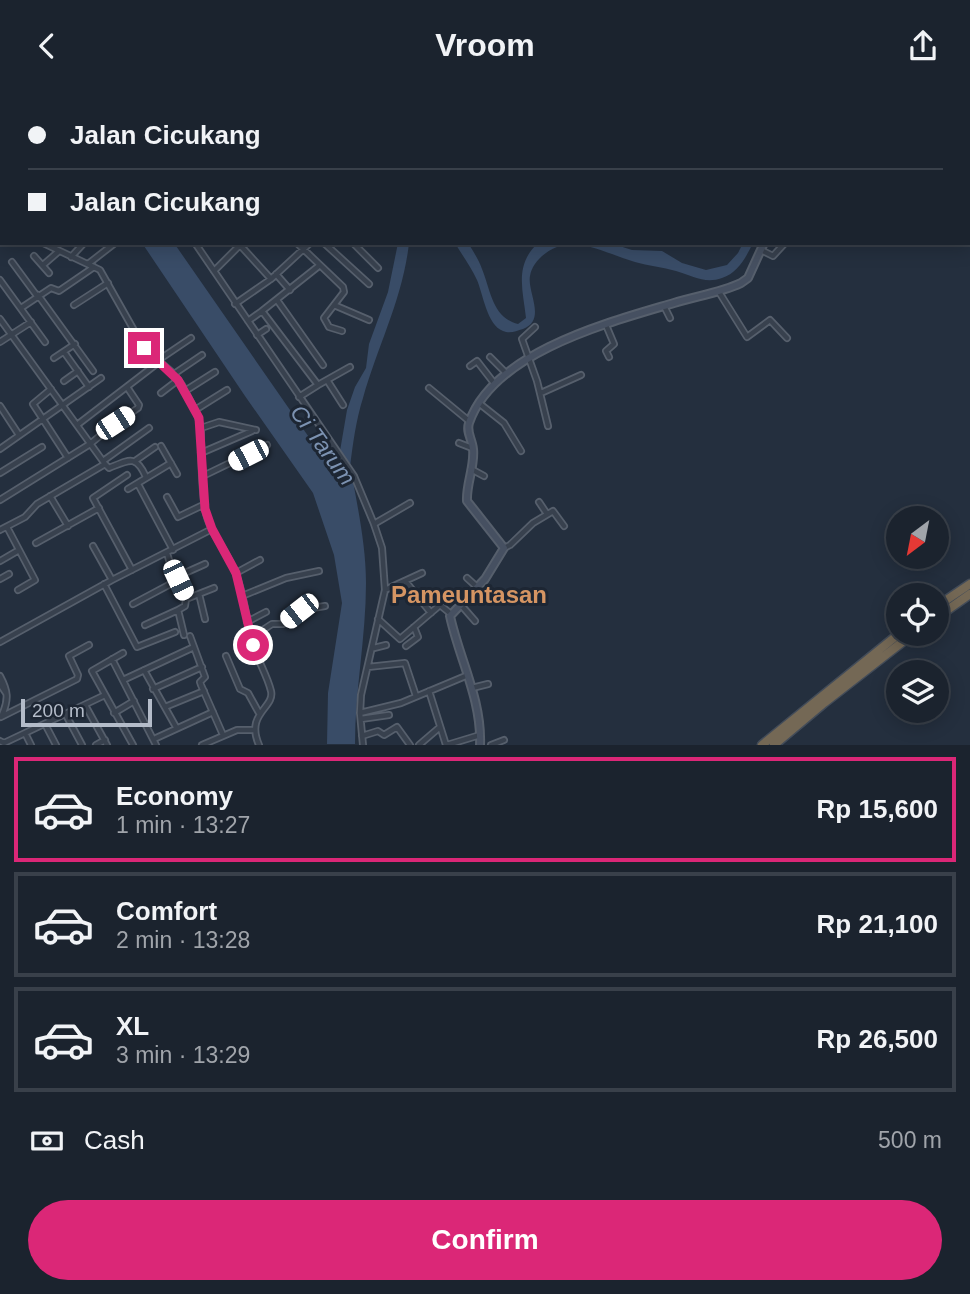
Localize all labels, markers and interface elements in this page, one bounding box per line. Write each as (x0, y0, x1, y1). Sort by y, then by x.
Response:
icon: back (28, 27, 66, 65)
text: Vroom (435, 27, 535, 63)
icon: share (904, 27, 942, 65)
text: Jalan Cicukang (70, 120, 261, 150)
text: Jalan Cicukang (70, 187, 261, 217)
route end (128, 332, 160, 364)
water label: Ci Tarum (285, 400, 361, 490)
car (92, 403, 139, 443)
car (225, 436, 272, 474)
north arrow (886, 506, 948, 569)
map controls (886, 506, 949, 723)
car (160, 557, 197, 603)
district label: Pameuntasan (391, 581, 547, 608)
button: locate (886, 583, 949, 646)
car (276, 590, 323, 632)
route start (237, 629, 269, 661)
button: layers (886, 660, 949, 723)
scale bar (21, 695, 152, 727)
text: 200 m (32, 700, 85, 721)
icon: car (32, 778, 95, 841)
text: Economy (116, 781, 233, 811)
text: Rp 15,600 (817, 794, 938, 824)
text: 1 min · 13:27 (116, 812, 250, 838)
icon: car (32, 893, 95, 956)
text: Comfort (116, 896, 217, 926)
text: Rp 21,100 (817, 909, 938, 939)
text: 2 min · 13:28 (116, 927, 250, 953)
icon: car (32, 1008, 95, 1071)
text: XL (116, 1011, 149, 1041)
text: Rp 26,500 (817, 1024, 938, 1054)
text: 3 min · 13:29 (116, 1042, 250, 1068)
icon: cash (28, 1122, 66, 1160)
text: Cash (84, 1125, 145, 1155)
text: 500 m (878, 1127, 942, 1153)
button: Confirm (28, 1200, 942, 1280)

